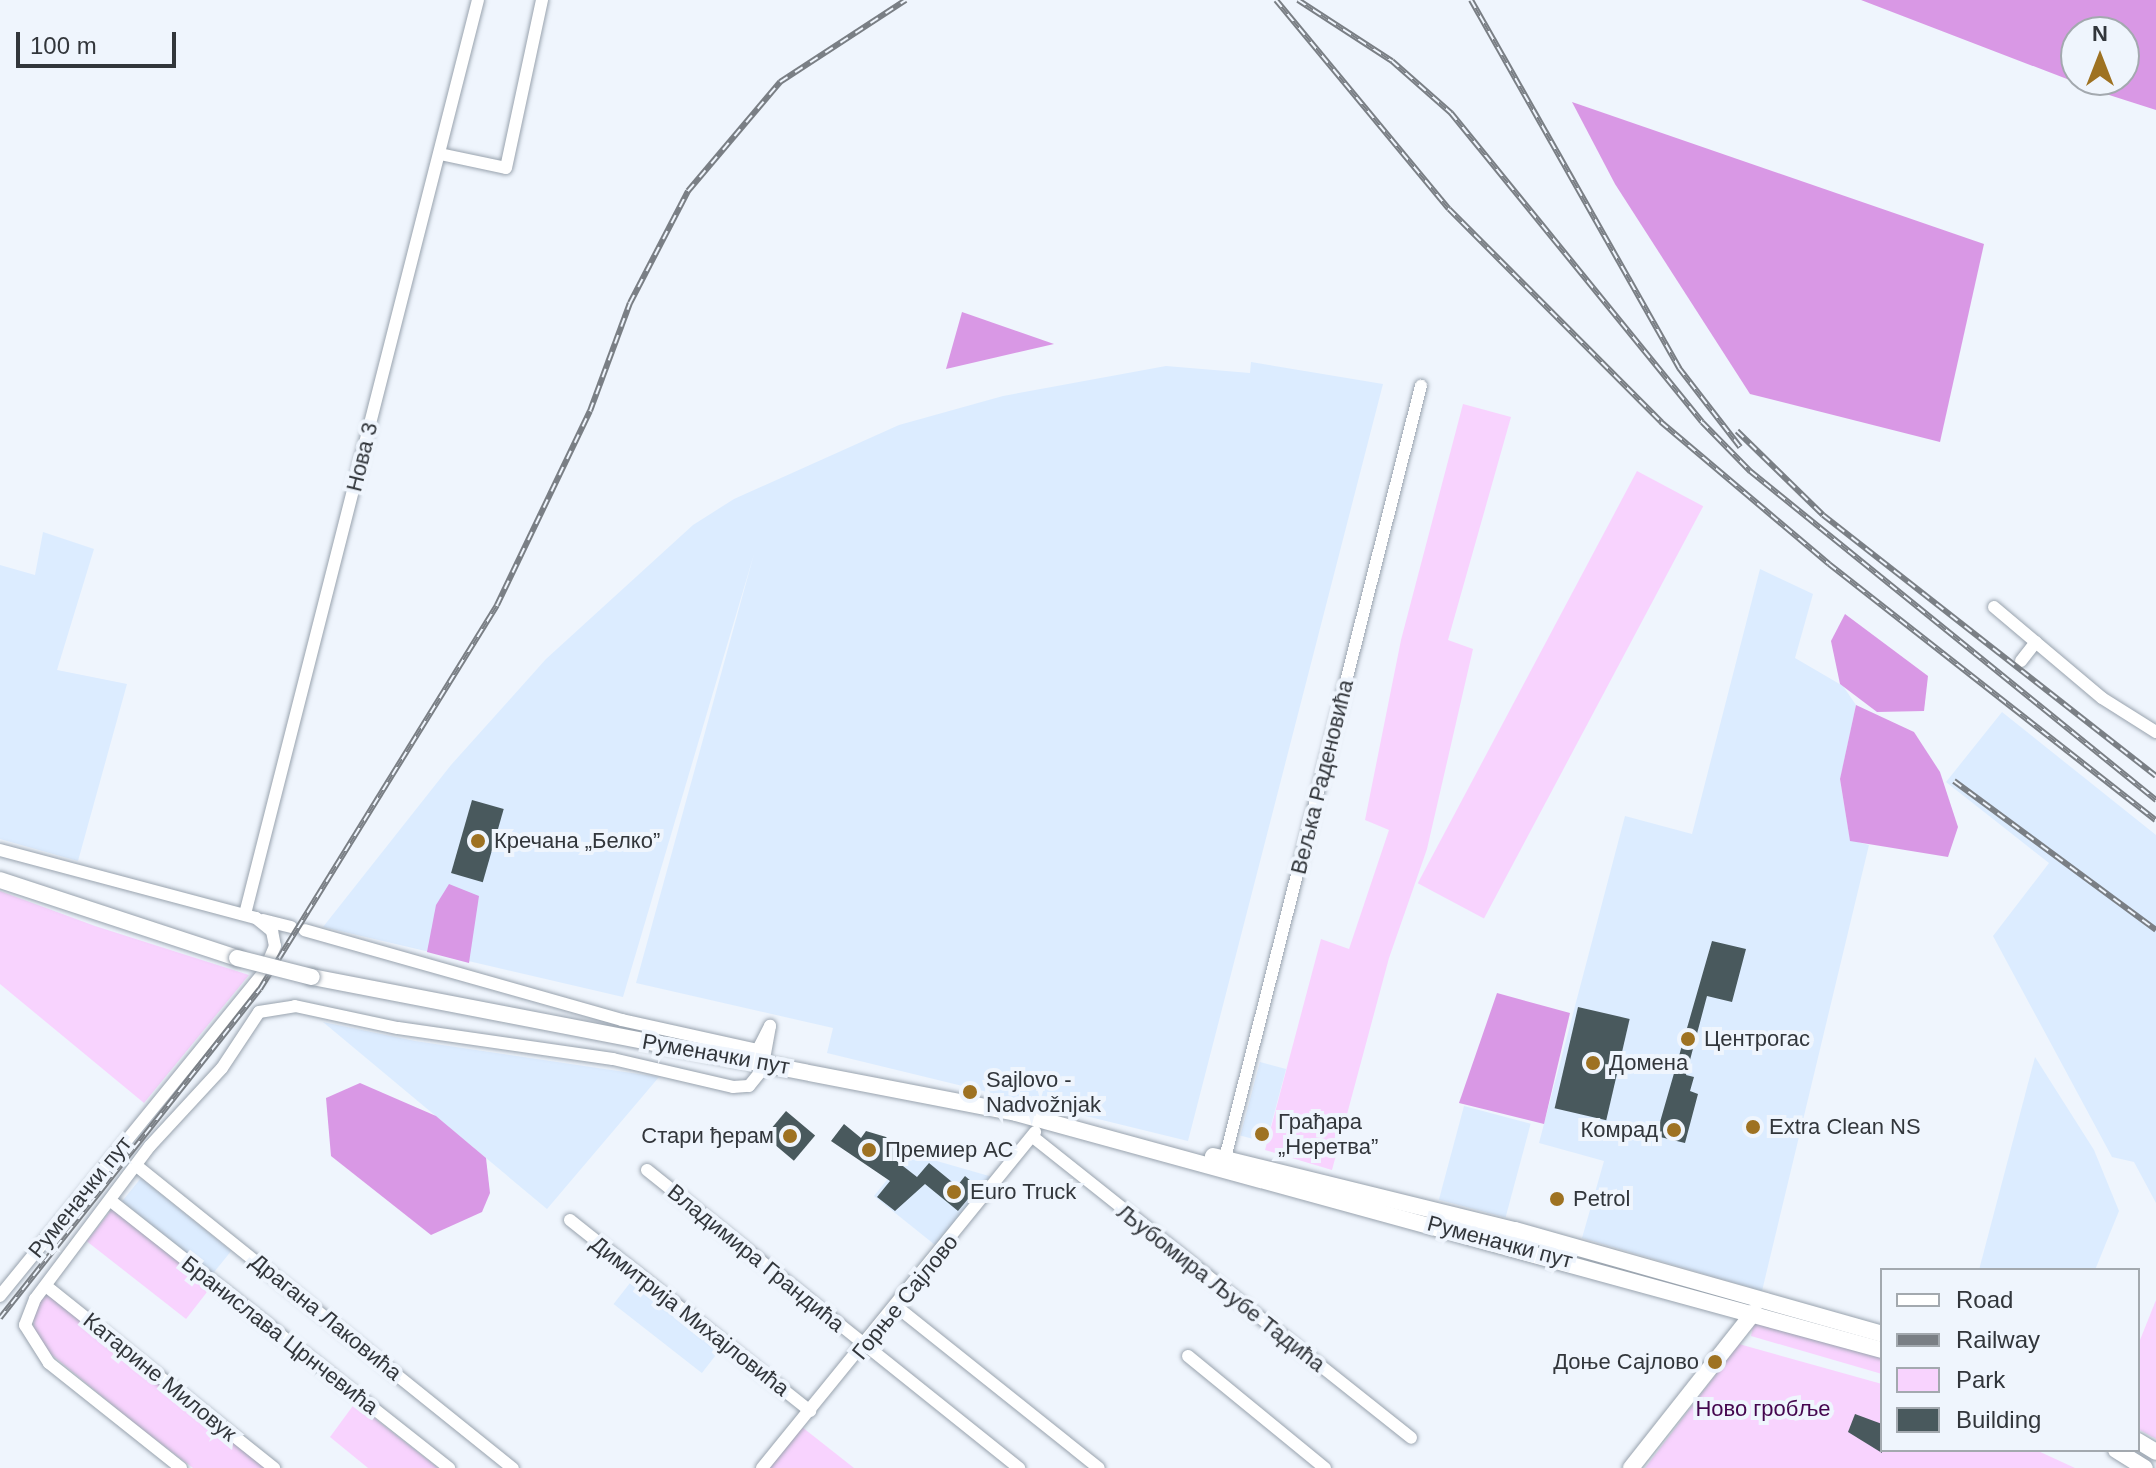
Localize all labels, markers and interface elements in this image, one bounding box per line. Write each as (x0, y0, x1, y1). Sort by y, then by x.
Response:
scale bar (20, 16, 180, 66)
north arrow (2060, 16, 2140, 96)
text: N (2092, 21, 2108, 46)
text: 100 m (30, 32, 97, 59)
street label: Нова 3 (341, 420, 383, 494)
street label: Вељка Раденовића (1285, 677, 1359, 877)
place label: Кречана „Белко” (494, 828, 660, 854)
marker: Кречана „Белко” (469, 832, 487, 850)
place label: Центрогас (1704, 1026, 1810, 1052)
street label: Руменачки пут (640, 1028, 792, 1080)
marker: Центрогас (1679, 1030, 1697, 1048)
place label: Домена (1609, 1050, 1688, 1076)
marker: Домена (1584, 1054, 1602, 1072)
place label: Sajlovo - Nadvožnjak (986, 1066, 1101, 1118)
marker: Sajlovo - Nadvožnjak (961, 1083, 979, 1101)
place label: Грађара „Неретва” (1278, 1108, 1378, 1160)
place label: Extra Clean NS (1769, 1114, 1921, 1140)
place label: Комрад (1581, 1117, 1658, 1143)
marker: Extra Clean NS (1744, 1118, 1762, 1136)
marker: Комрад (1665, 1121, 1683, 1139)
place label: Стари ђерам (641, 1123, 774, 1149)
marker: Грађара „Неретва” (1253, 1125, 1271, 1143)
marker: Стари ђерам (781, 1127, 799, 1145)
street label: Руменачки пут (23, 1131, 137, 1263)
place label: Премиер АС (885, 1137, 1013, 1163)
marker: Премиер АС (860, 1141, 878, 1159)
street label: Владимира Грандића (662, 1179, 850, 1337)
place label: Euro Truck (970, 1179, 1077, 1205)
marker: Euro Truck (945, 1183, 963, 1201)
place label: Petrol (1573, 1186, 1630, 1212)
marker: Petrol (1548, 1190, 1566, 1208)
street label: Љубомира Љубе Тадића (1112, 1199, 1330, 1377)
street label: Руменачки пут (1425, 1210, 1575, 1274)
street label: Горње Сајлово (846, 1229, 964, 1365)
street label: Димитрија Михајловића (585, 1230, 795, 1402)
street label: Драгана Лаковића (245, 1248, 407, 1386)
street label: Бранислава Црнчевића (177, 1250, 383, 1420)
legend (1880, 1268, 2140, 1452)
text: Road (1956, 1286, 2013, 1313)
street label: Катарине Миловук (78, 1307, 242, 1447)
text: Railway (1956, 1326, 2040, 1353)
place label: Доње Сајлово (1553, 1349, 1699, 1375)
marker: Доње Сајлово (1706, 1353, 1724, 1371)
text: Park (1956, 1366, 2005, 1393)
park label: Ново гробље (1695, 1396, 1831, 1422)
text: Building (1956, 1406, 2041, 1433)

